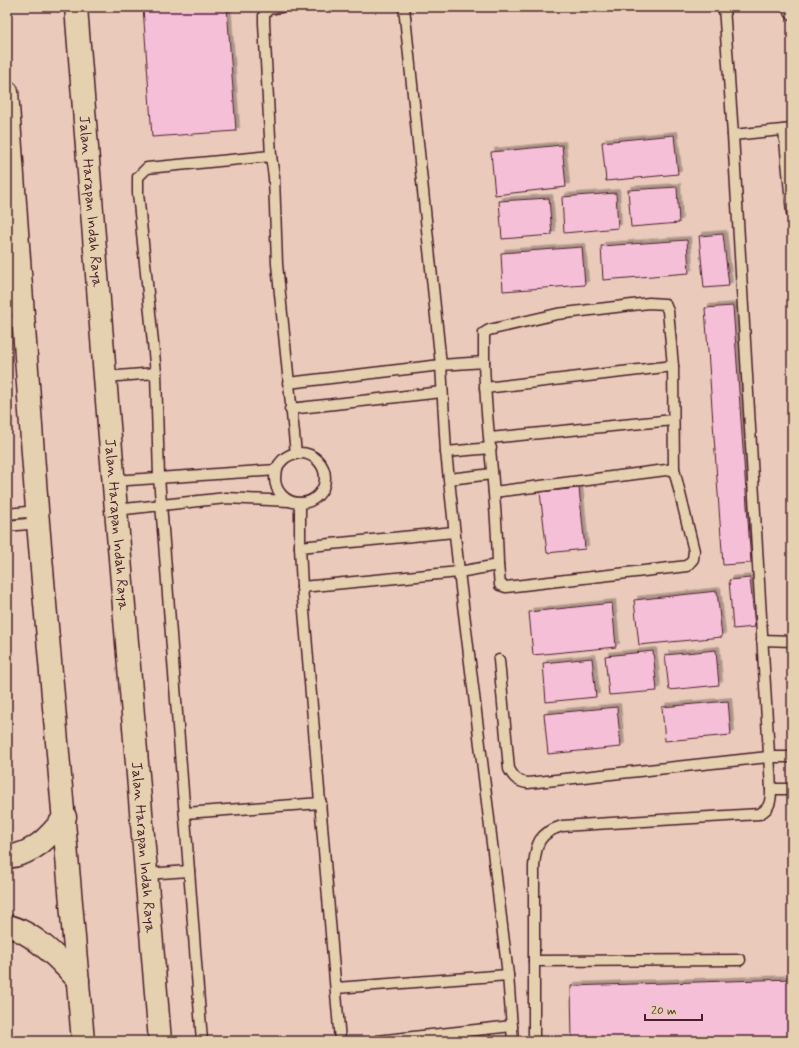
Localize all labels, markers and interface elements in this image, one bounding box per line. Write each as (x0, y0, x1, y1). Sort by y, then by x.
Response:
street label: Jalan Harapan Indah Raya (74, 115, 107, 289)
street label: Jalan Harapan Indah Raya (99, 438, 133, 612)
street label: Jalan Harapan Indah Raya (126, 761, 160, 935)
scale bar (645, 996, 702, 1022)
text: 20 m (651, 1003, 677, 1019)

